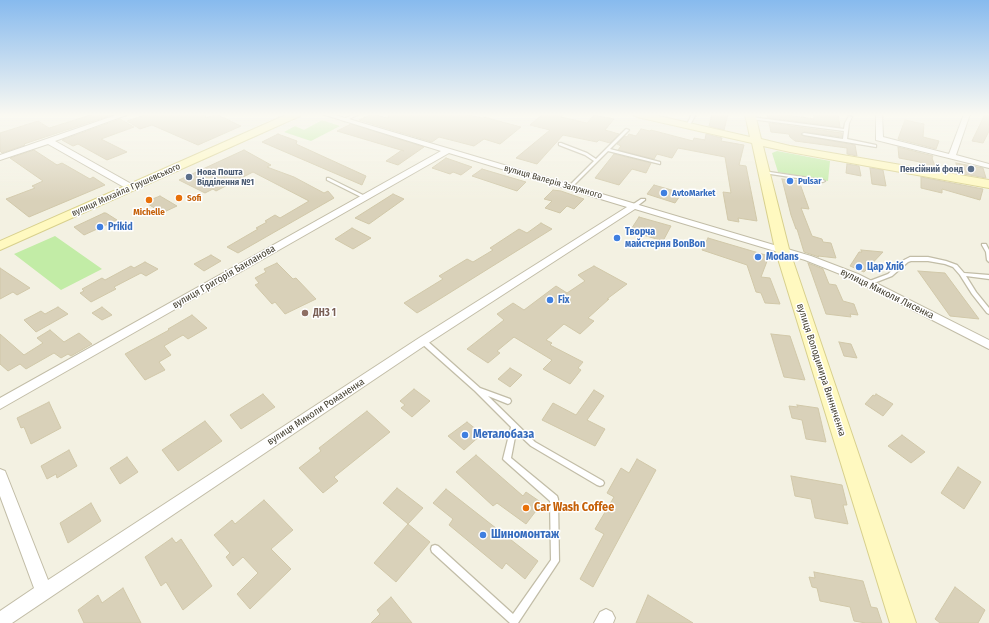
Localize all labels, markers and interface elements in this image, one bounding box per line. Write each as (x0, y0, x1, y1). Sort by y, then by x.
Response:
street label: вулиця Михайла Грушевського (70, 161, 182, 219)
street label: вулиця Валерія Залужного (503, 163, 603, 201)
place label: Пенсійний фонд (900, 164, 963, 174)
marker: Пенсійний фонд (966, 164, 976, 174)
place label: Нова Пошта Відділення №1 (197, 167, 254, 188)
marker: Нова Пошта Відділення №1 (184, 172, 194, 182)
marker: Pulsar (785, 176, 795, 186)
place label: Pulsar (798, 176, 821, 186)
marker: AvtoMarket (659, 188, 669, 198)
place label: AvtoMarket (672, 188, 715, 198)
marker: Sofi (174, 193, 184, 203)
place label: Sofi (187, 193, 201, 203)
marker: Michelle (144, 195, 154, 205)
place label: Michelle (133, 207, 165, 217)
place label: Prikid (108, 221, 133, 233)
marker: Prikid (95, 222, 105, 232)
place label: Творча майстерня BonBon (625, 226, 705, 250)
marker: Творча майстерня BonBon (612, 233, 622, 243)
street label: вулиця Григорія Бакланова (170, 243, 278, 311)
place label: Modans (766, 251, 799, 263)
marker: Modans (753, 252, 763, 262)
place label: Цар Хліб (867, 261, 904, 273)
marker: Цар Хліб (854, 262, 864, 272)
street label: вулиця Миколи Лисенка (838, 266, 936, 322)
place label: Fix (558, 294, 569, 306)
marker: Fix (545, 295, 555, 305)
street label: вулиця Володимира Винниченка (794, 302, 848, 438)
place label: ДНЗ 1 (313, 307, 336, 319)
marker: ДНЗ 1 (300, 308, 310, 318)
street label: вулиця Миколи Романенка (265, 376, 367, 448)
place label: Металобаза (473, 428, 534, 442)
marker: Металобаза (460, 430, 470, 440)
place label: Car Wash Coffee (534, 501, 614, 515)
marker: Car Wash Coffee (521, 503, 531, 513)
place label: Шиномонтаж (491, 528, 559, 542)
marker: Шиномонтаж (478, 530, 488, 540)

